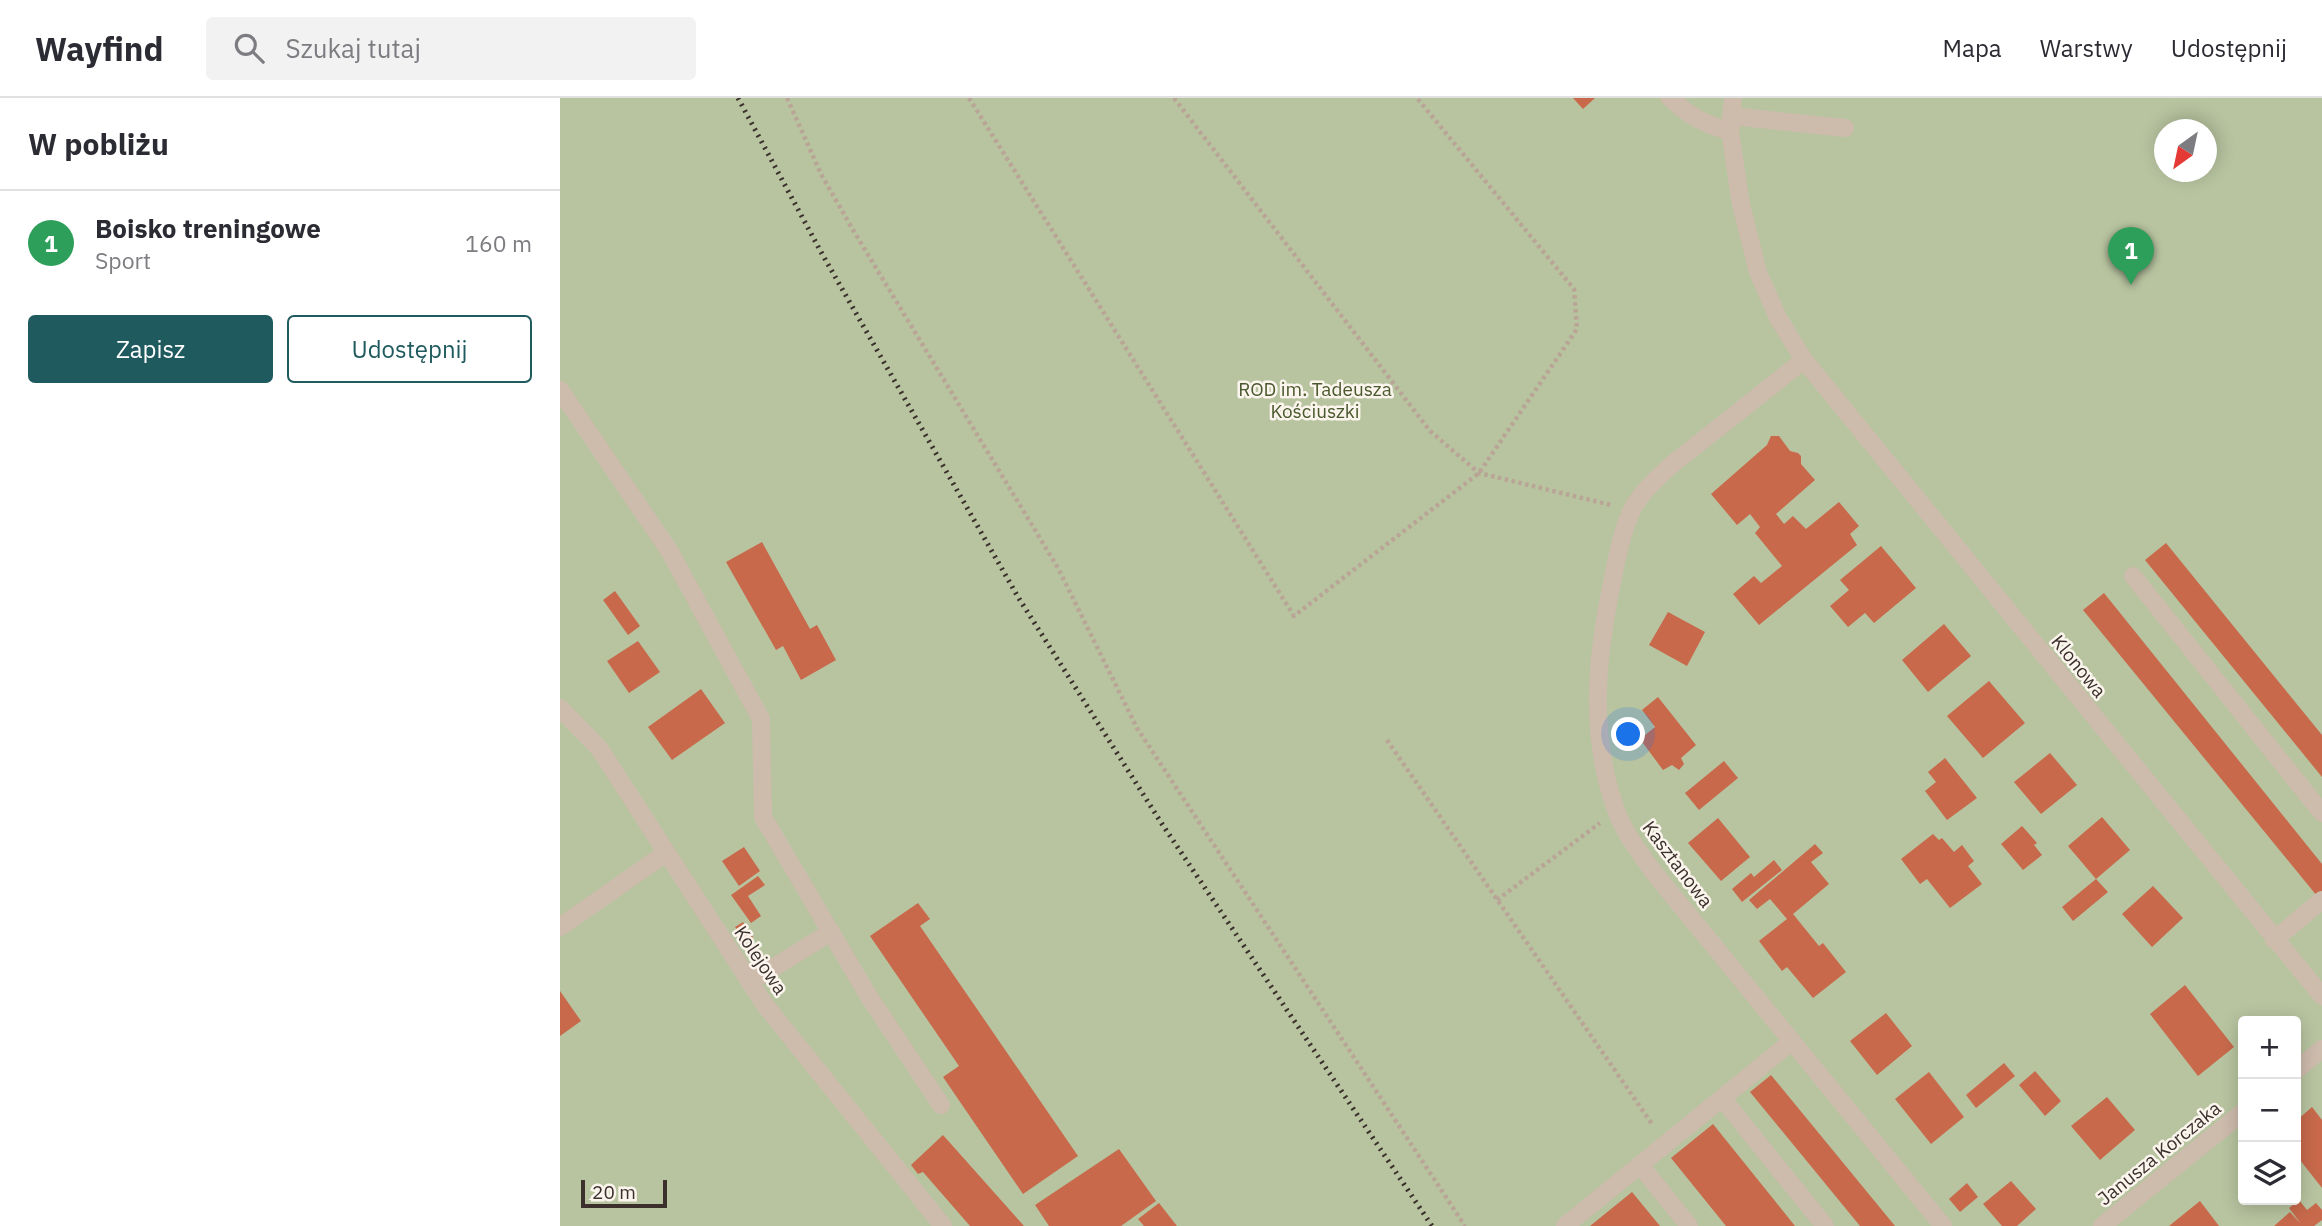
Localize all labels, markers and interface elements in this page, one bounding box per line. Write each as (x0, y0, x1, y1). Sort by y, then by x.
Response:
search box (206, 17, 696, 80)
text: Wayfind (35, 27, 164, 70)
icon: search (230, 29, 268, 67)
text: Szukaj tutaj (286, 31, 421, 65)
text: Mapa (1943, 32, 2002, 64)
text: Warstwy (2040, 32, 2133, 64)
text: Udostępnij (2171, 32, 2287, 64)
north arrow (2154, 119, 2217, 182)
text: W pobliżu (28, 124, 169, 163)
text: Boisko treningowe (95, 211, 321, 245)
pin: 1 (2108, 227, 2154, 285)
text: 1 (44, 228, 58, 258)
text: 160 m (465, 228, 532, 258)
text: Sport (95, 245, 151, 275)
button: Zapisz (28, 315, 273, 383)
button: Udostępnij (287, 315, 532, 383)
park label: ROD im. Tadeusza Kościuszki (1238, 377, 1392, 423)
street label: Klonowa (2046, 630, 2112, 702)
your location (1611, 717, 1645, 751)
street label: Kasztanowa (1638, 816, 1718, 912)
street label: Kolejowa (729, 921, 793, 999)
map controls (2238, 1016, 2301, 1205)
button: + (2238, 1016, 2301, 1079)
button: − (2238, 1079, 2301, 1142)
street label: Janusza Korczaka (2093, 1096, 2225, 1210)
button: layers (2238, 1142, 2301, 1205)
scale bar (581, 1177, 667, 1209)
text: 20 m (592, 1180, 636, 1204)

